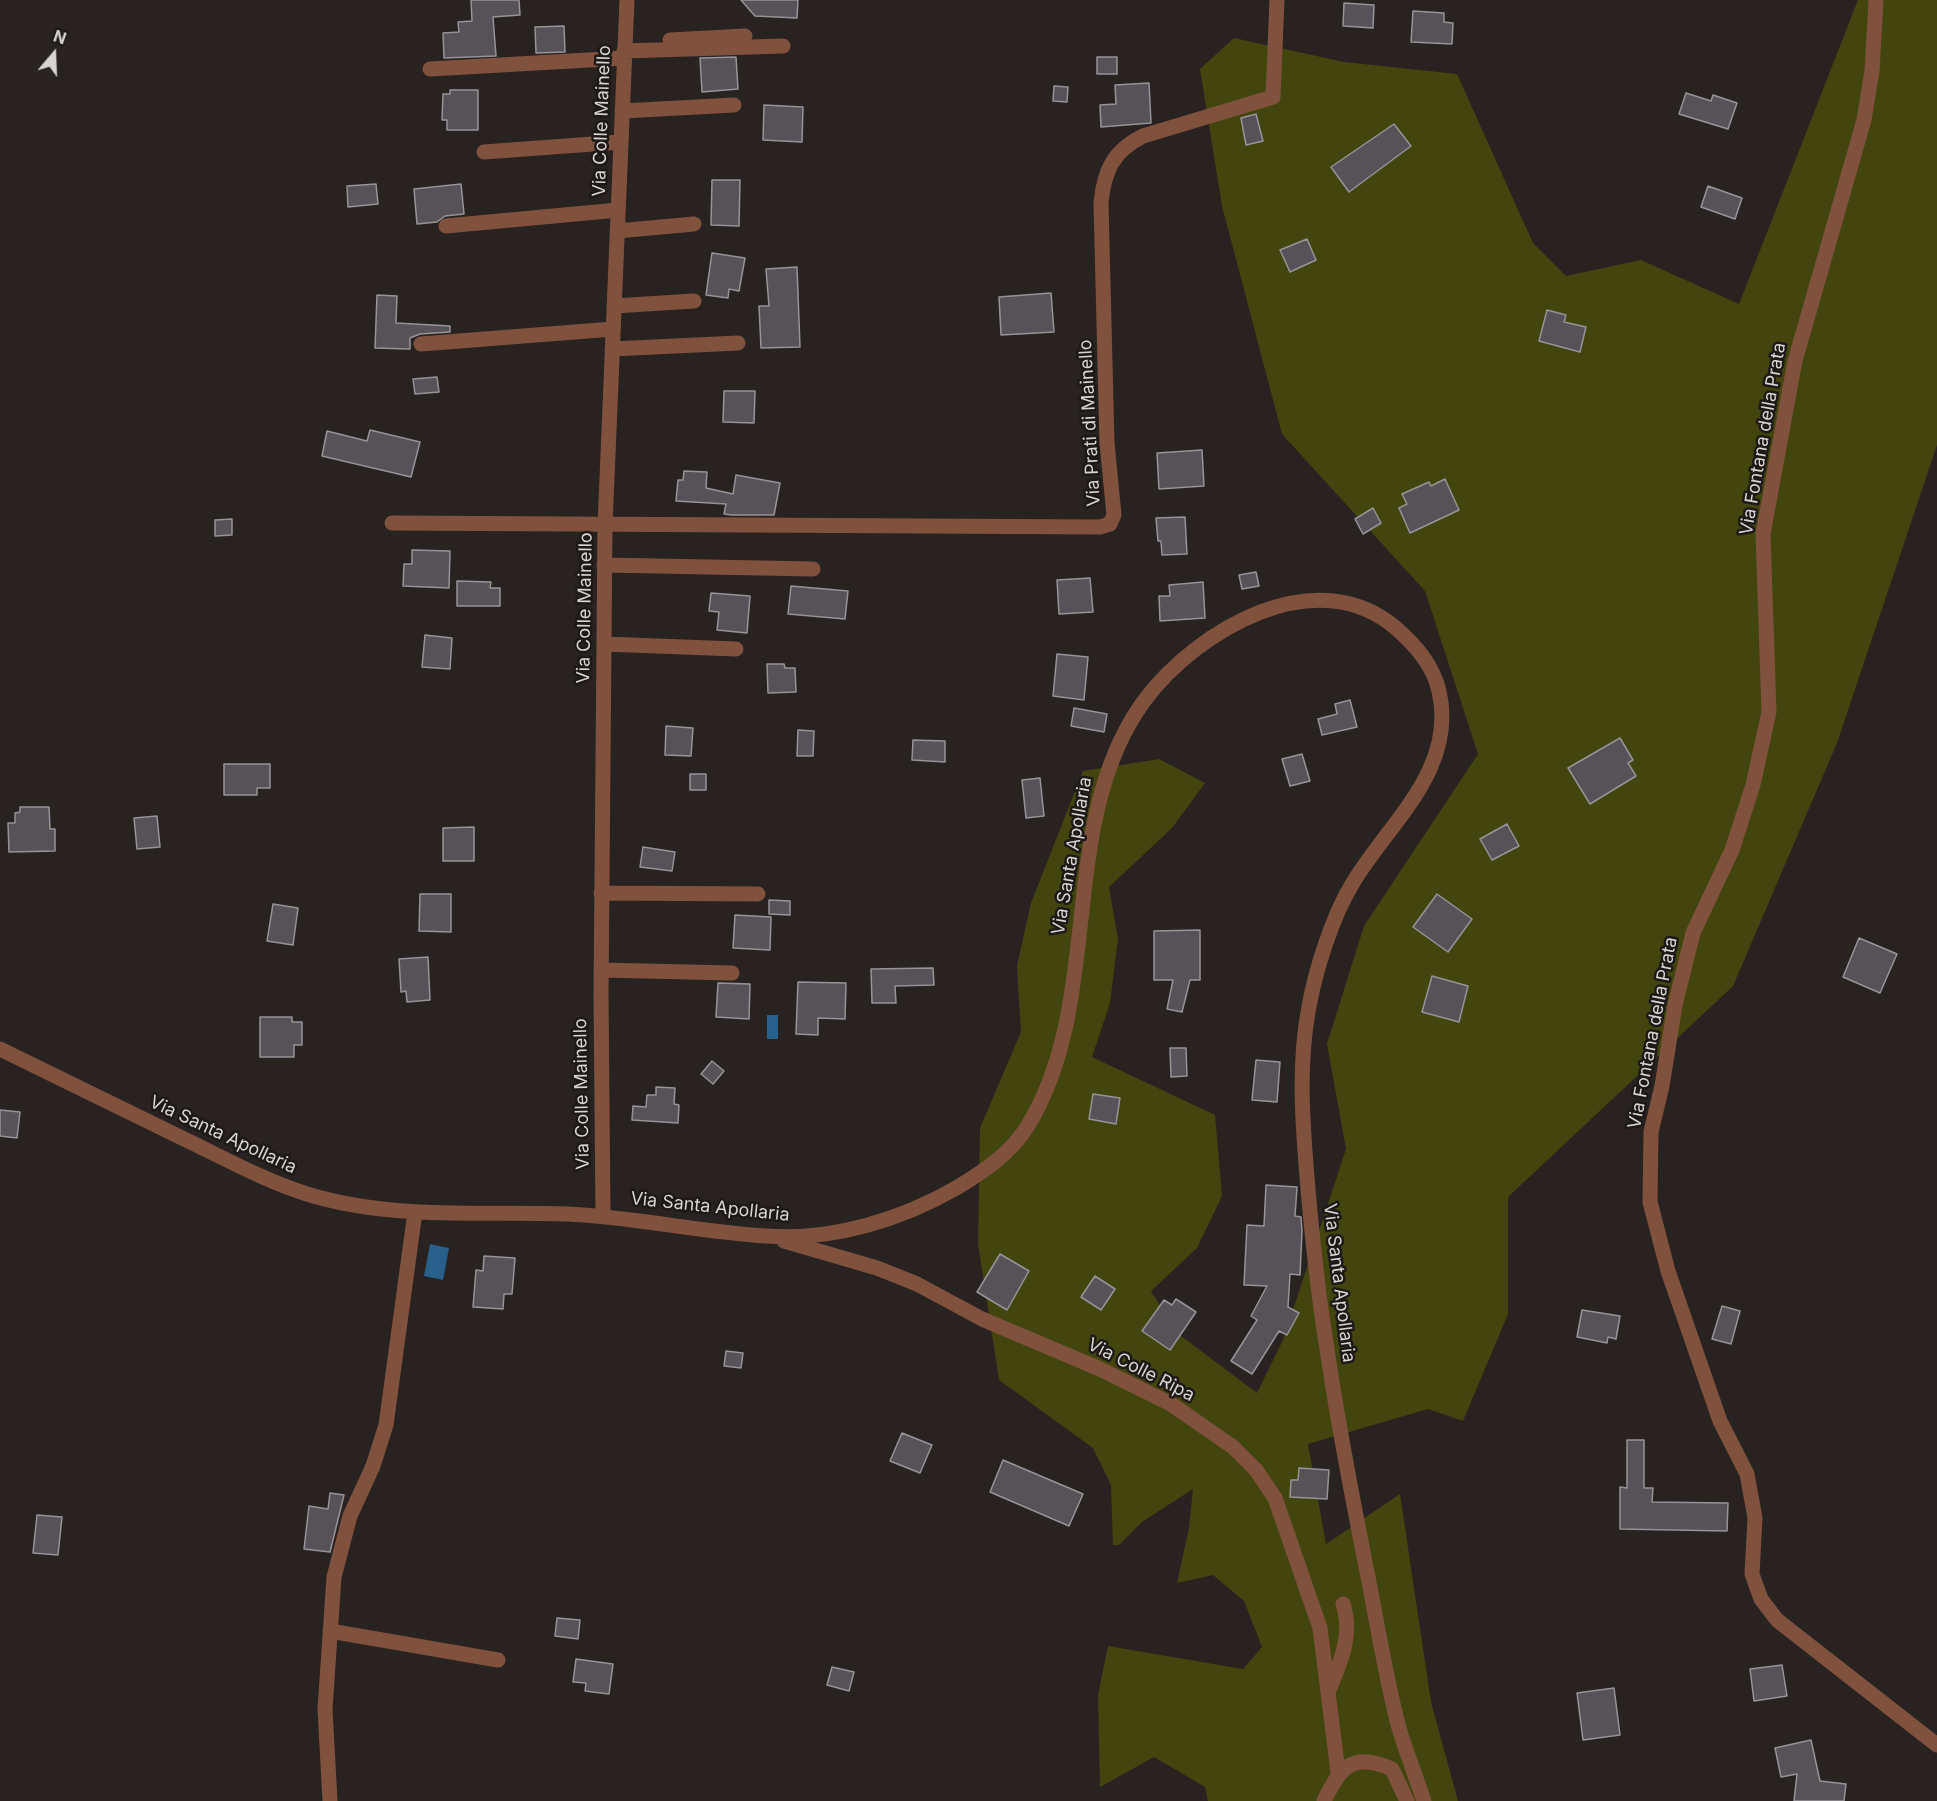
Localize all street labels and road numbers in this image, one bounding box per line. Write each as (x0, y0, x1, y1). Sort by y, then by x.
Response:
street label: Via Colle Mainello (589, 45, 615, 197)
street label: Via Prati di Mainello (1075, 339, 1105, 507)
street label: Via Fontana della Prata (1735, 341, 1791, 537)
street label: Via Colle Mainello (573, 532, 597, 684)
street label: Via Santa Apollaria (1047, 775, 1097, 937)
street label: Via Fontana della Prata (1624, 935, 1682, 1131)
street label: Via Colle Mainello (570, 1018, 594, 1170)
street label: Via Santa Apollaria (146, 1091, 300, 1179)
street label: Via Santa Apollaria (629, 1188, 791, 1226)
street label: Via Santa Apollaria (1319, 1202, 1359, 1364)
street label: Via Colle Ripa (1084, 1334, 1198, 1406)

